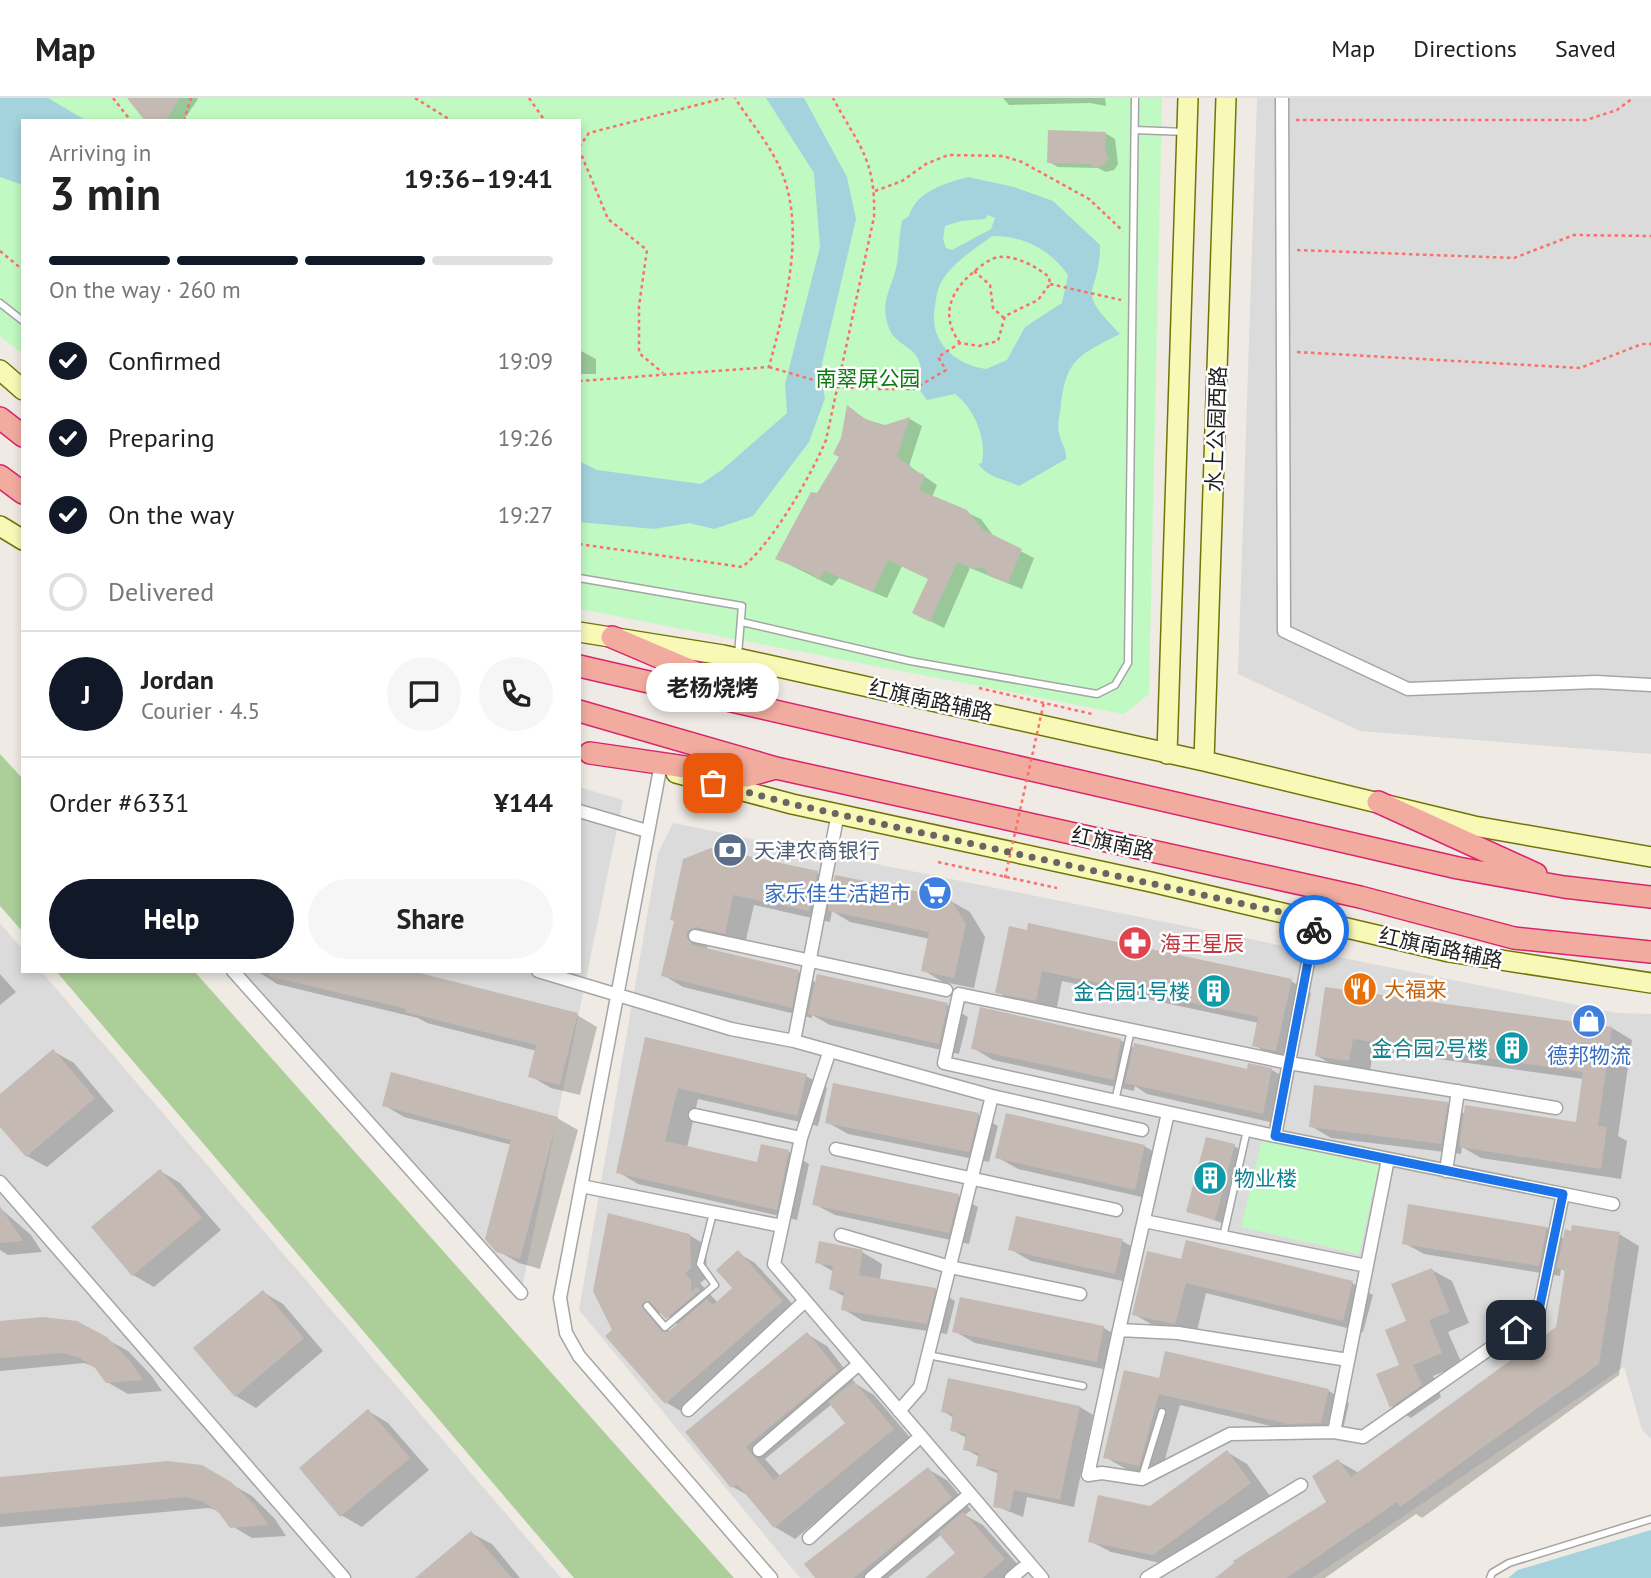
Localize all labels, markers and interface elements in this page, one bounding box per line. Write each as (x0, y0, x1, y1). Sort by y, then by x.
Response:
text: Map (35, 27, 96, 70)
text: Map (1331, 33, 1375, 64)
text: Directions (1413, 33, 1517, 64)
text: Saved (1555, 33, 1616, 64)
text: Arriving in (49, 138, 151, 167)
text: 19:36–19:41 (404, 162, 553, 195)
text: 3 min (49, 163, 161, 223)
text: On the way · 260 m (49, 275, 241, 304)
icon: check (49, 342, 87, 380)
text: Confirmed (108, 344, 221, 377)
text: 19:09 (498, 346, 553, 375)
park label: 南翠屏公园 (816, 365, 921, 392)
street label: 水上公园西路 (1200, 366, 1232, 492)
icon: check (49, 419, 87, 457)
text: Preparing (108, 421, 215, 454)
text: 19:26 (498, 423, 553, 452)
icon: check (49, 496, 87, 534)
text: On the way (108, 498, 234, 531)
text: 19:27 (498, 500, 553, 529)
text: Delivered (108, 575, 214, 608)
button: chat (387, 657, 461, 731)
button: phone (479, 657, 553, 731)
text: Jordan (141, 663, 214, 696)
callout: 老杨烧烤 (646, 664, 780, 713)
text: 老杨烧烤 (667, 673, 759, 702)
street label: 红旗南路辅路 (867, 674, 995, 726)
text: J (82, 678, 90, 711)
text: Courier · 4.5 (141, 696, 260, 725)
pin (683, 753, 743, 813)
icon: bag (694, 764, 732, 802)
text: Order #6331 (49, 786, 189, 819)
text: ¥144 (494, 786, 553, 819)
street label: 红旗南路 (1069, 821, 1157, 865)
bank icon: 天津农商银行 (711, 831, 749, 869)
place label: 天津农商银行 (754, 837, 880, 864)
supermarket icon: 家乐佳生活超市 (916, 874, 954, 912)
button: Help (49, 879, 294, 959)
button: Share (308, 879, 553, 959)
place label: 家乐佳生活超市 (764, 880, 911, 907)
courier (1279, 895, 1349, 965)
icon: bike (1295, 911, 1333, 949)
street label: 红旗南路辅路 (1377, 922, 1505, 974)
pharmacy icon: 海王星辰 (1116, 924, 1154, 962)
place label: 海王星辰 (1160, 930, 1244, 957)
restaurant icon: 大福来 (1341, 970, 1379, 1008)
building icon: 金合园1号楼 (1195, 972, 1233, 1010)
place label: 大福来 (1384, 976, 1447, 1003)
place label: 金合园1号楼 (1074, 978, 1190, 1005)
shop icon: 德邦物流 (1570, 1002, 1608, 1040)
building icon: 金合园2号楼 (1493, 1029, 1531, 1067)
place label: 金合园2号楼 (1372, 1035, 1488, 1062)
place label: 德邦物流 (1547, 1042, 1631, 1069)
building icon: 物业楼 (1191, 1159, 1229, 1197)
place label: 物业楼 (1234, 1165, 1297, 1192)
pin (1486, 1300, 1546, 1360)
icon: home (1497, 1311, 1535, 1349)

